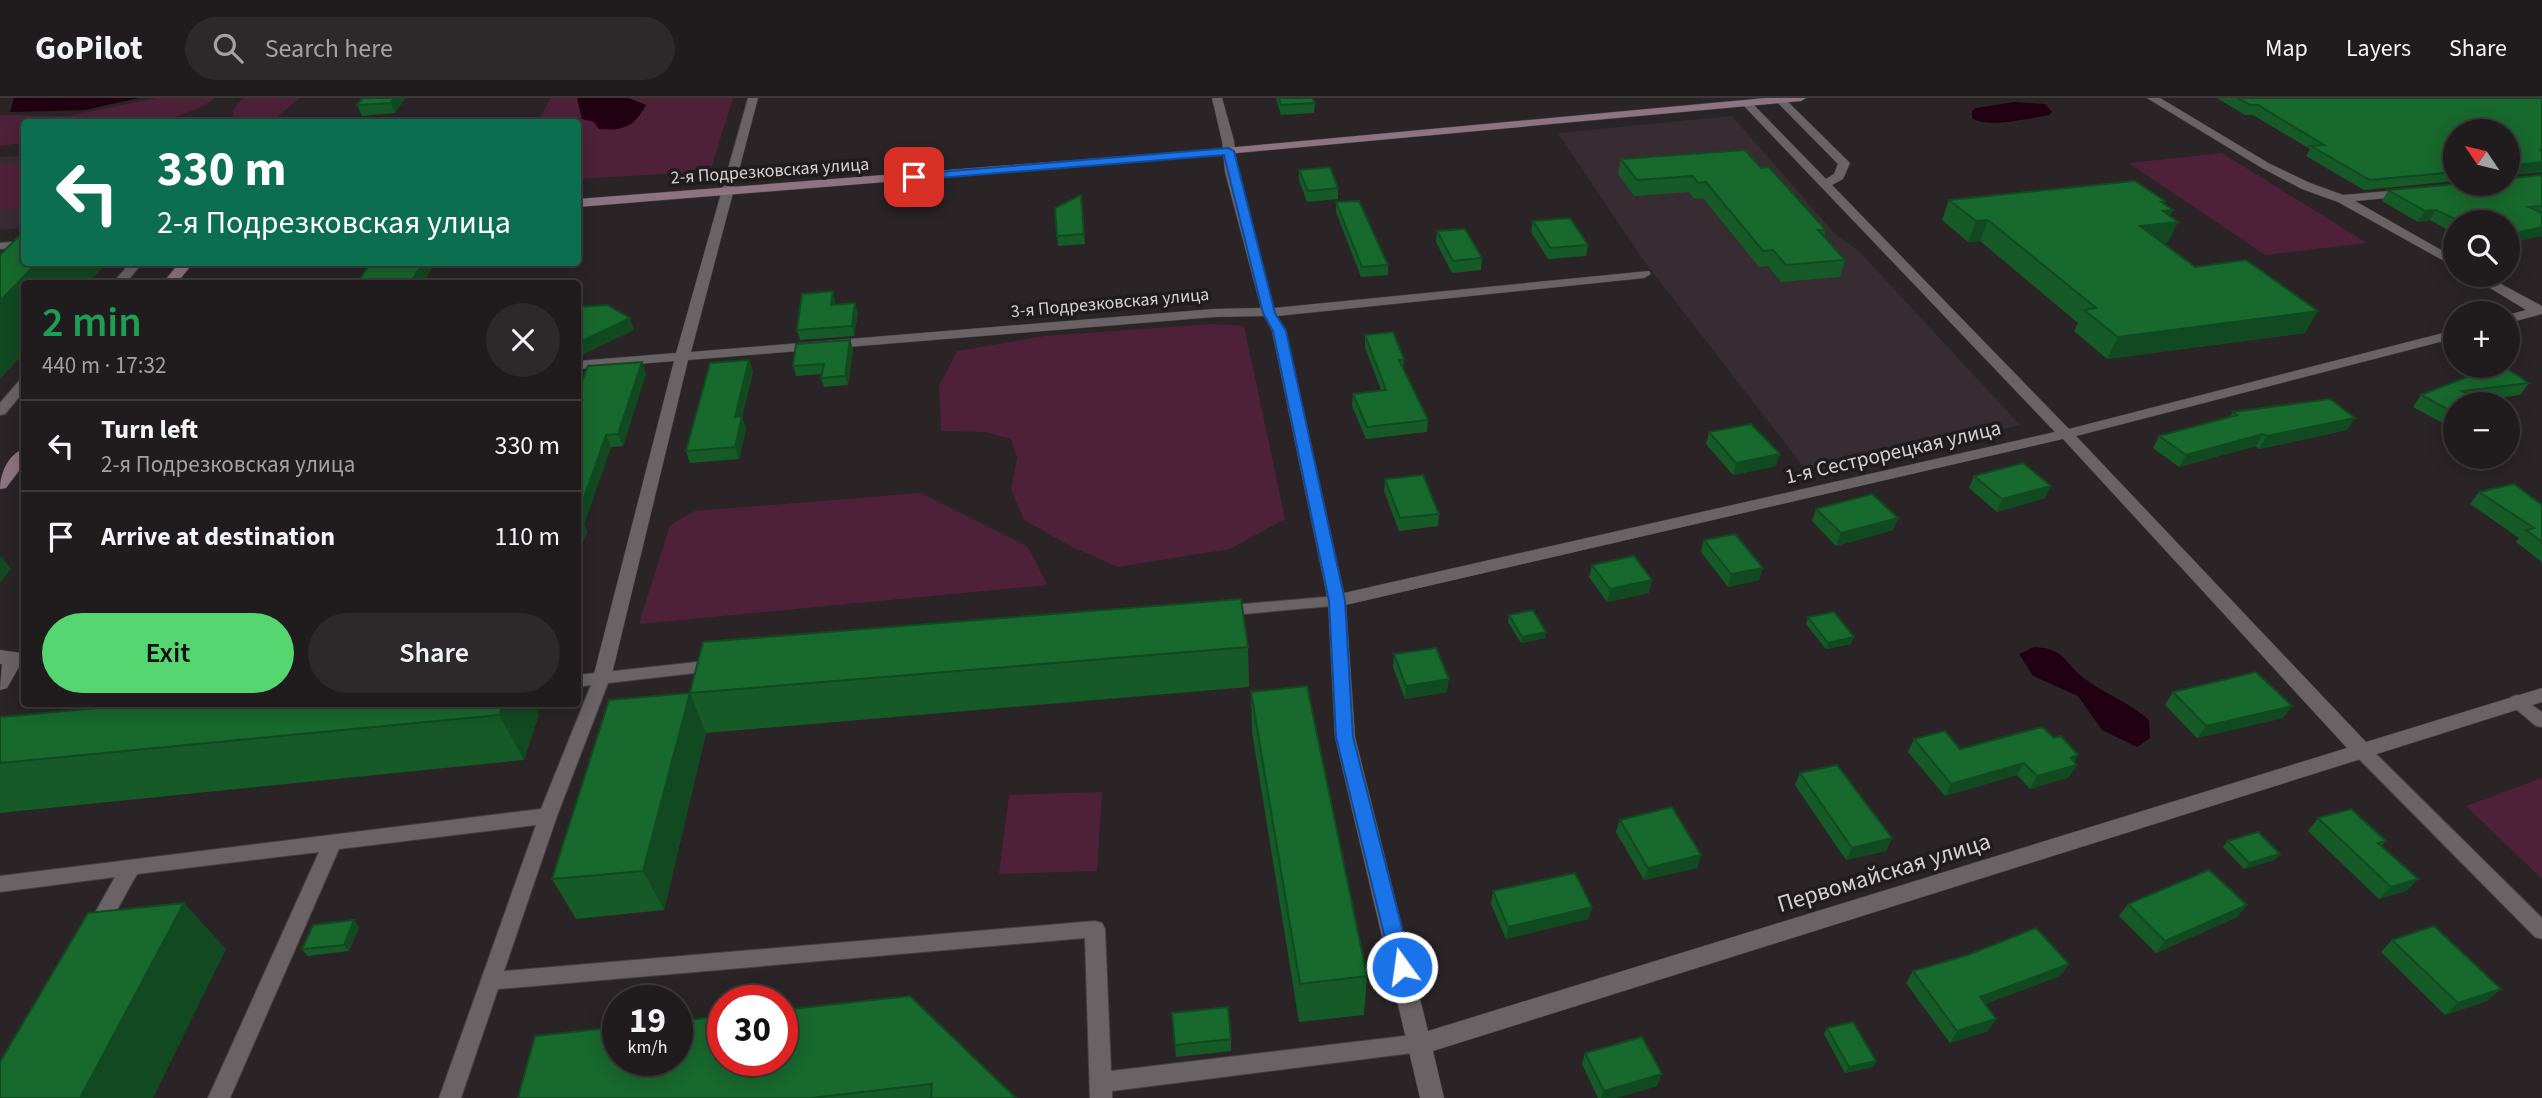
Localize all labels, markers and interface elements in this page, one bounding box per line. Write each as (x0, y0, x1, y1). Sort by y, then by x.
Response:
search box (185, 17, 675, 80)
text: GoPilot (35, 25, 143, 72)
icon: search (209, 29, 247, 67)
text: Search here (265, 30, 393, 67)
text: Map (2265, 31, 2308, 66)
text: Layers (2346, 31, 2411, 66)
text: Share (2449, 31, 2507, 66)
north arrow (2443, 119, 2520, 196)
map controls (2443, 119, 2520, 469)
text: 330 m (157, 135, 286, 205)
icon: left (42, 147, 133, 238)
pin (884, 147, 944, 207)
street label: 2-я Подрезковская улица (670, 152, 870, 190)
icon: arrive (895, 158, 933, 196)
text: 2-я Подрезковская улица (157, 200, 511, 246)
button: search (2443, 210, 2520, 287)
street label: 3-я Подрезковская улица (1010, 282, 1210, 324)
text: 2 min (42, 293, 142, 353)
button: + (2443, 301, 2520, 378)
button: close (486, 303, 560, 377)
text: 440 m · 17:32 (42, 349, 166, 382)
button: − (2443, 392, 2520, 469)
text: Turn left (101, 411, 198, 448)
street label: 1-я Сестрорецкая улица (1782, 413, 2004, 491)
icon: left (42, 427, 80, 465)
text: 330 m (494, 427, 560, 464)
text: 2-я Подрезковская улица (101, 448, 355, 481)
icon: arrive (42, 518, 80, 556)
text: Arrive at destination (101, 518, 335, 555)
text: 110 m (494, 518, 560, 555)
button: Exit (42, 613, 294, 693)
button: Share (308, 613, 560, 693)
street label: Первомайская улица (1773, 824, 1995, 922)
position arrow (1365, 930, 1439, 1004)
speed limit sign: 30 (707, 985, 798, 1076)
text: 19 (629, 996, 666, 1046)
text: km/h (628, 1035, 667, 1060)

